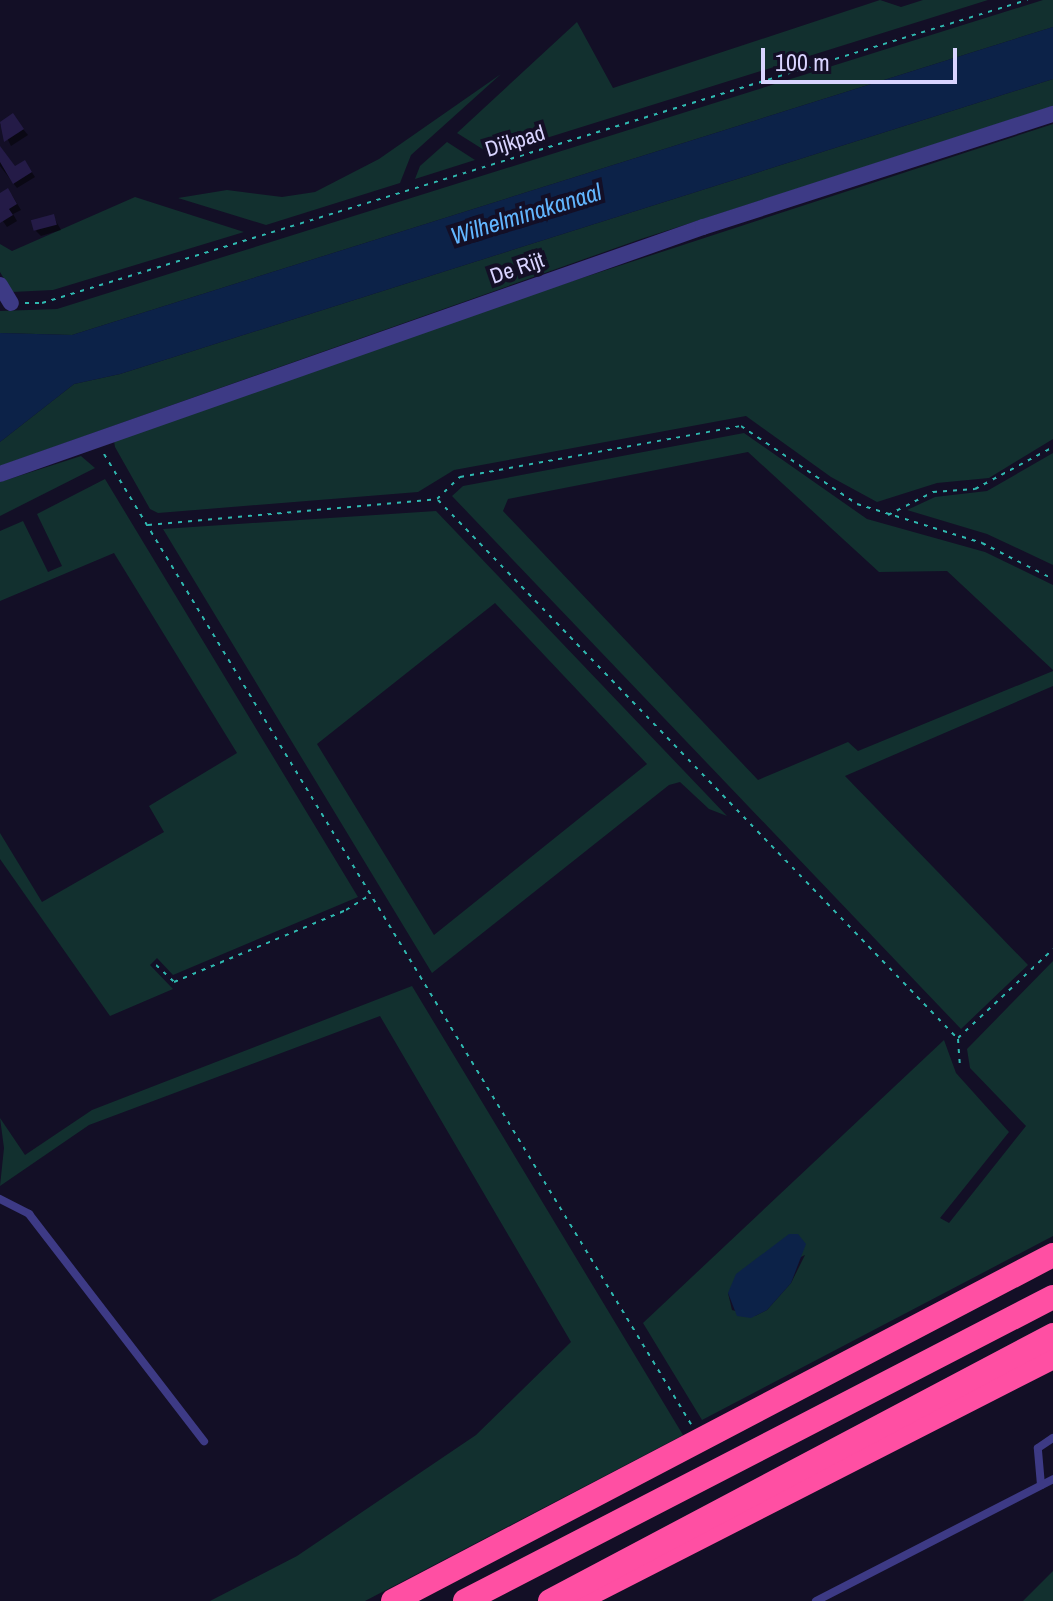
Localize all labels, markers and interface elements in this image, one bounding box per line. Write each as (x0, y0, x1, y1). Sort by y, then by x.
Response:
scale bar (765, 32, 961, 82)
text: 100 m (775, 46, 830, 78)
street label: Dijkpad (482, 119, 548, 163)
water label: Wilhelminakanaal (447, 177, 605, 251)
street label: De Rijt (487, 247, 547, 289)

